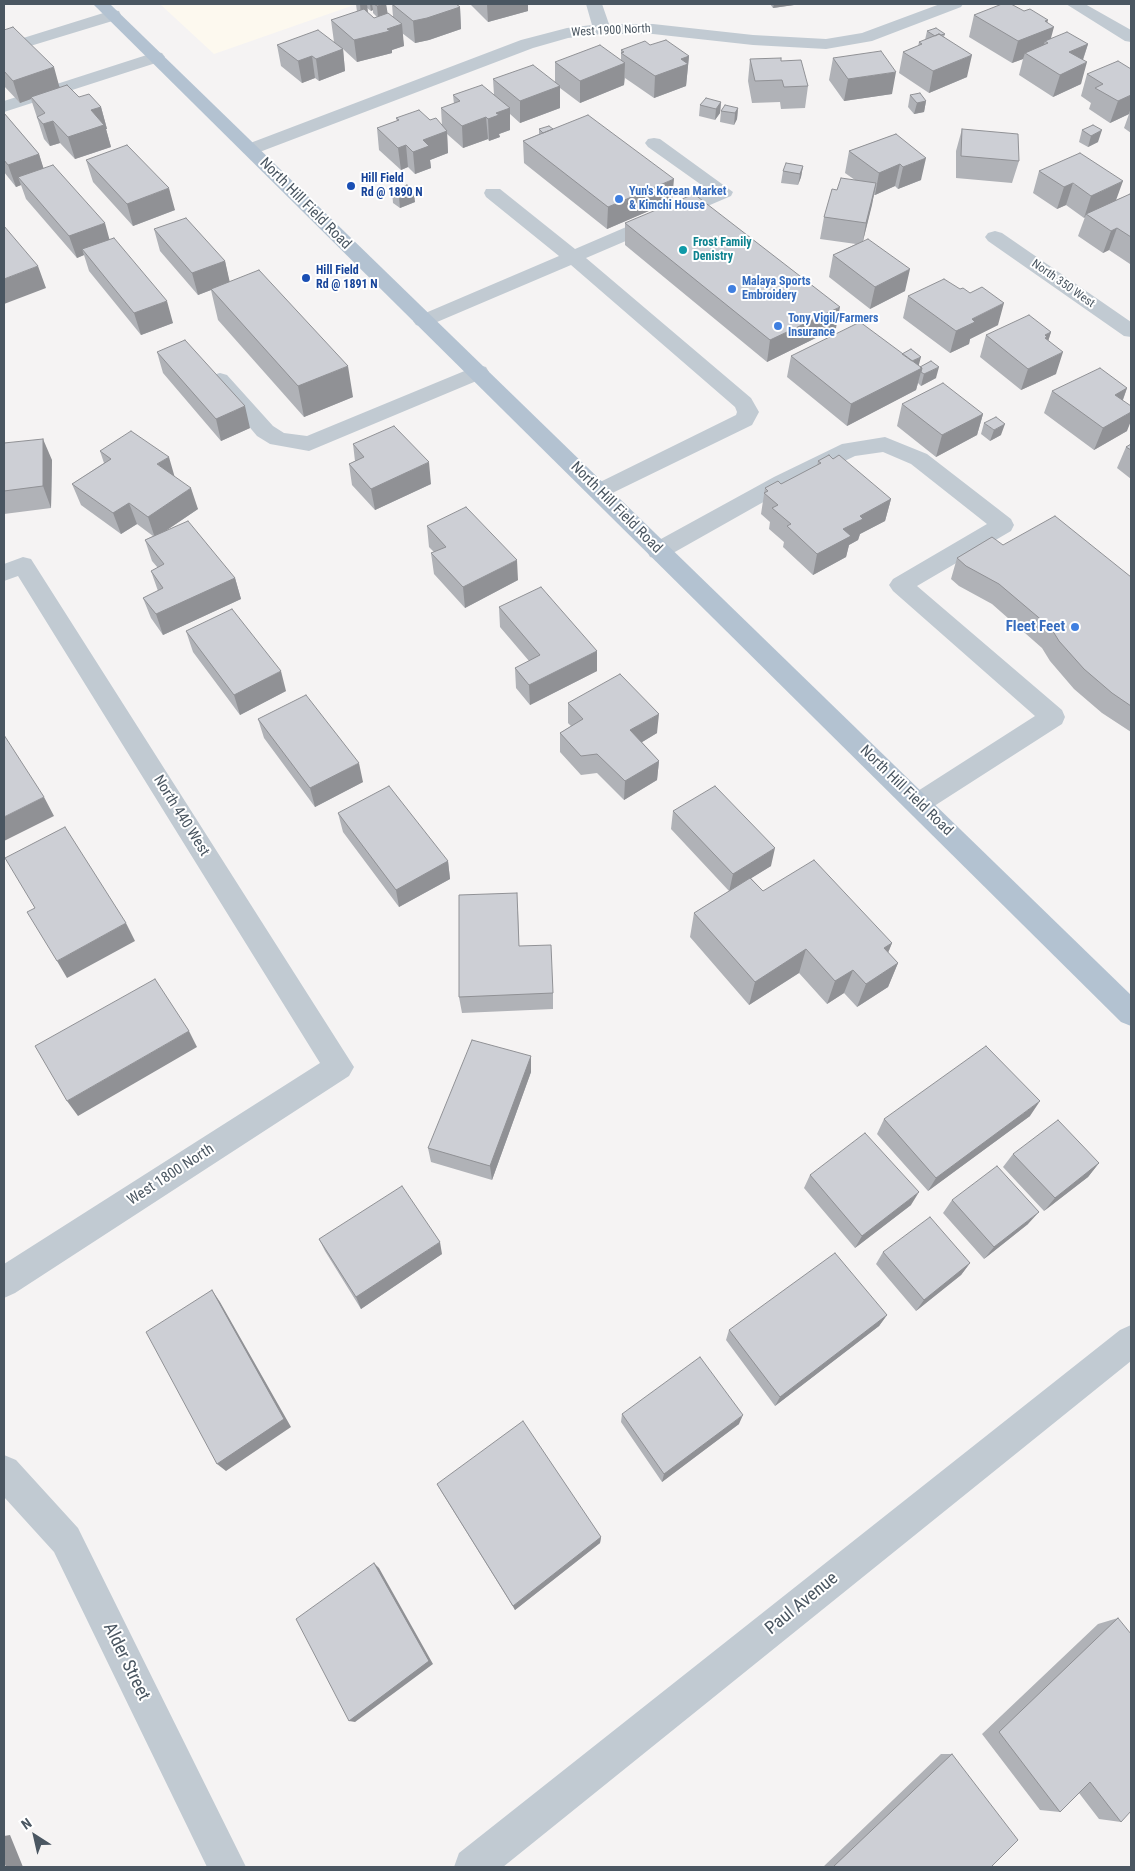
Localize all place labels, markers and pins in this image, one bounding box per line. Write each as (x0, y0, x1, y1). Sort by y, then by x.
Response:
place label: Hill Field Rd @ 1890 N (361, 172, 423, 200)
marker: Hill Field Rd @ 1890 N (345, 180, 357, 192)
place label: Yun's Korean Market & Kimchi House (629, 185, 726, 213)
marker: Yun's Korean Market & Kimchi House (613, 193, 625, 205)
place label: Frost Family Denistry (693, 236, 752, 264)
marker: Frost Family Denistry (677, 244, 689, 256)
place label: Hill Field Rd @ 1891 N (316, 264, 378, 292)
marker: Hill Field Rd @ 1891 N (300, 272, 312, 284)
place label: Malaya Sports Embroidery (742, 275, 811, 303)
marker: Malaya Sports Embroidery (726, 283, 738, 295)
place label: Tony Vigil/Farmers Insurance (788, 312, 879, 340)
marker: Tony Vigil/Farmers Insurance (772, 320, 784, 332)
place label: Fleet Feet (1006, 618, 1065, 636)
marker: Fleet Feet (1069, 621, 1081, 633)

